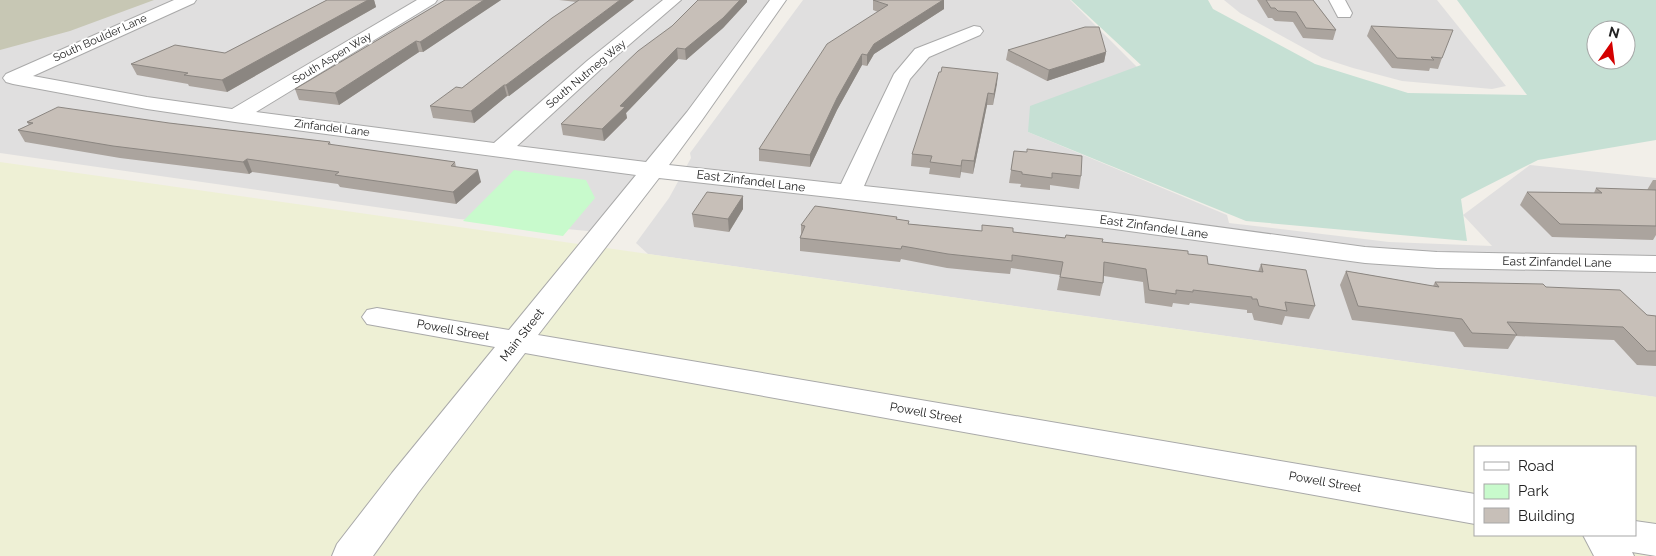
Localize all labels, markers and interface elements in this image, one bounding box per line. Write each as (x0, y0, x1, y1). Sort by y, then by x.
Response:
street label: South Boulder Lane (51, 11, 149, 64)
north arrow (1586, 20, 1636, 70)
text: N (1607, 23, 1621, 41)
street label: South Aspen Way (290, 29, 374, 87)
street label: South Nutmeg Way (544, 37, 628, 111)
street label: Zinfandel Lane (294, 117, 371, 139)
street label: East Zinfandel Lane (696, 167, 806, 195)
street label: East Zinfandel Lane (1099, 212, 1209, 242)
street label: East Zinfandel Lane (1502, 254, 1612, 270)
street label: Main Street (497, 306, 547, 364)
street label: Powell Street (416, 317, 490, 343)
street label: Powell Street (889, 400, 963, 426)
legend (1474, 446, 1636, 536)
text: Road (1518, 457, 1554, 475)
street label: Powell Street (1288, 469, 1362, 495)
text: Park (1518, 482, 1549, 500)
text: Building (1518, 507, 1575, 525)

